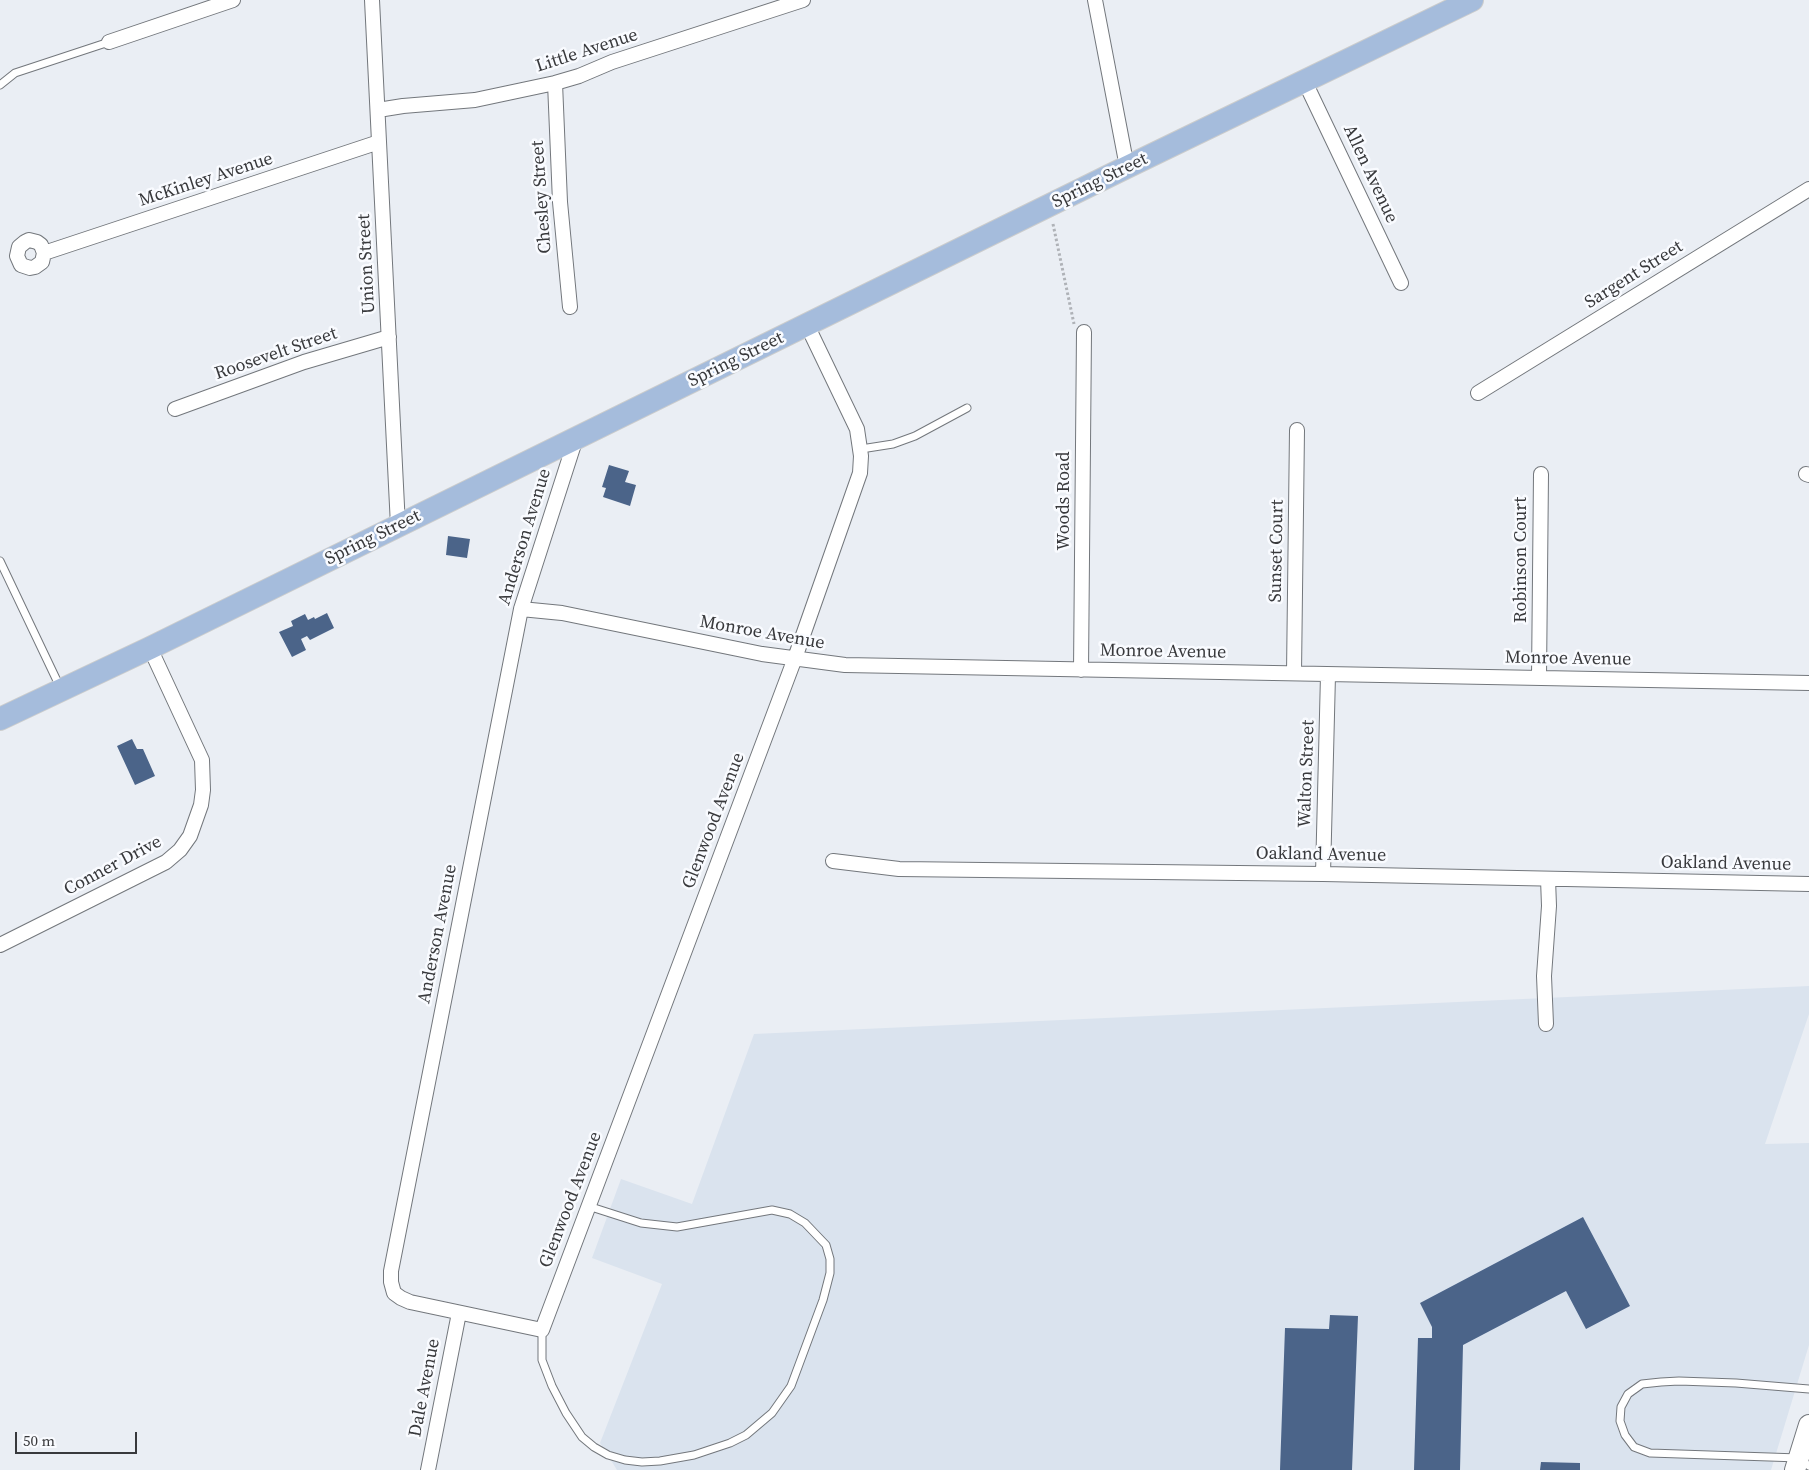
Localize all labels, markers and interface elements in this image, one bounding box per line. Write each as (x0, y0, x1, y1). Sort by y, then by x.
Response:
street label: Little Avenue (533, 24, 641, 78)
street label: Allen Avenue (1338, 121, 1402, 227)
street label: Chesley Street (527, 140, 557, 254)
street label: McKinley Avenue (136, 148, 276, 212)
street label: Spring Street (1049, 149, 1151, 213)
street label: Union Street (354, 213, 380, 315)
street label: Sargent Street (1581, 236, 1687, 314)
street label: Roosevelt Street (212, 323, 340, 385)
street label: Spring Street (685, 328, 787, 392)
street label: Woods Road (1053, 452, 1075, 550)
street label: Anderson Avenue (494, 466, 556, 608)
street label: Robinson Court (1510, 497, 1532, 623)
street label: Sunset Court (1265, 499, 1289, 603)
street label: Spring Street (322, 506, 424, 570)
street label: Monroe Avenue (698, 611, 826, 655)
street label: Monroe Avenue (1100, 640, 1226, 664)
street label: Monroe Avenue (1505, 647, 1631, 671)
street label: Walton Street (1294, 720, 1320, 828)
street label: Glenwood Avenue (678, 750, 750, 892)
street label: Conner Drive (60, 831, 166, 901)
street label: Oakland Avenue (1256, 843, 1386, 867)
street label: Oakland Avenue (1661, 852, 1791, 876)
street label: Anderson Avenue (414, 862, 462, 1006)
street label: Glenwood Avenue (535, 1129, 607, 1271)
street label: Dale Avenue (405, 1337, 445, 1439)
scale bar (18, 1422, 140, 1454)
text: 50 m (23, 1430, 55, 1451)

